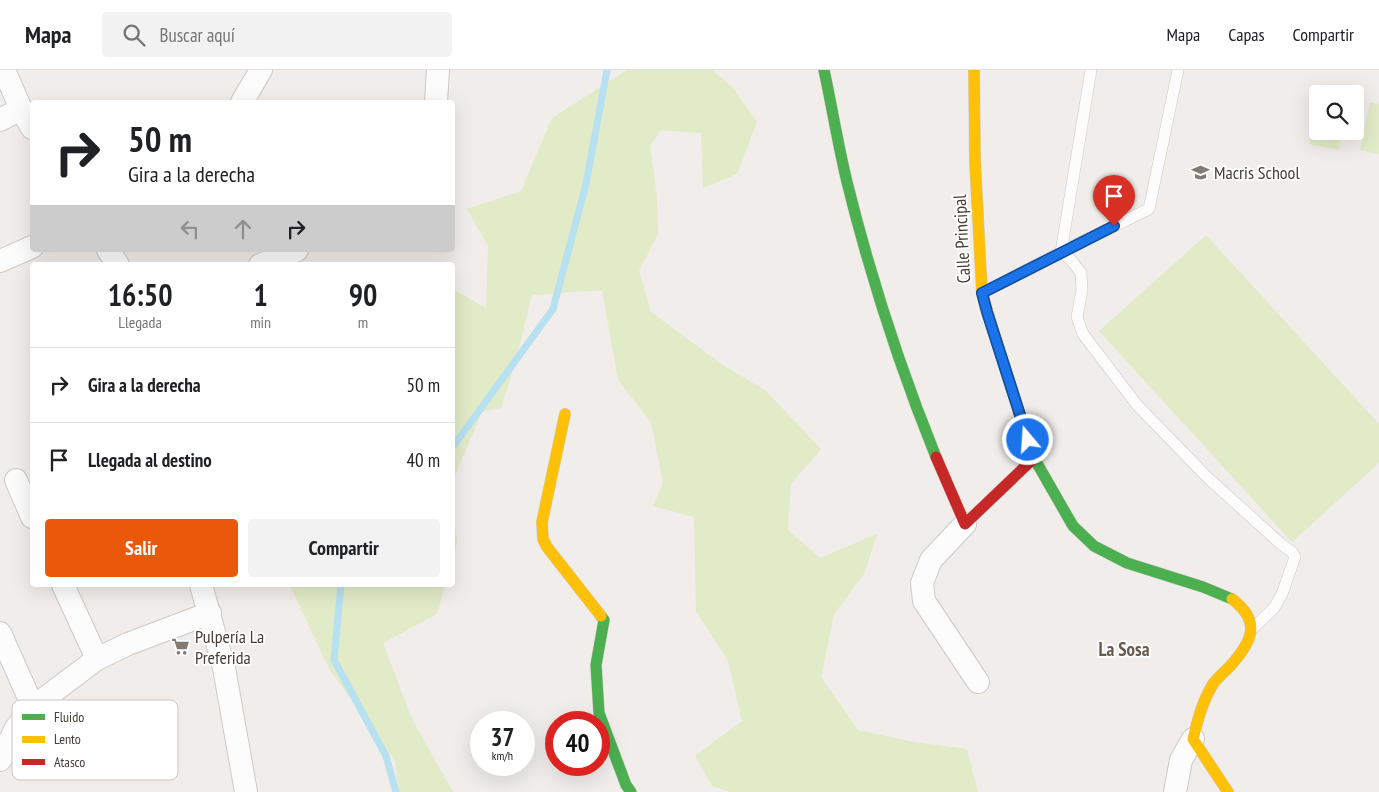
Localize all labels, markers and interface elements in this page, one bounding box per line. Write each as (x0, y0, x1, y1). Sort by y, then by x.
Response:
search box (102, 12, 452, 57)
text: Mapa (25, 19, 72, 50)
icon: search (120, 21, 148, 49)
text: Buscar aquí (160, 23, 235, 47)
text: Mapa (1167, 23, 1200, 46)
text: Capas (1228, 23, 1265, 46)
text: Compartir (1293, 23, 1354, 46)
map controls (1309, 85, 1364, 140)
button: search (1309, 85, 1364, 140)
text: 50 m (128, 116, 192, 162)
icon: right (45, 120, 110, 185)
text: Gira a la derecha (128, 160, 255, 188)
place label: Macris School (1214, 161, 1300, 184)
school or university icon: Macris School (1190, 163, 1210, 183)
pin (1093, 175, 1135, 226)
icon: arrive (1100, 182, 1128, 210)
street label: Calle Principal (948, 193, 975, 284)
icon: left (176, 215, 204, 243)
icon: ahead (229, 215, 257, 243)
icon: right (282, 215, 310, 243)
text: 16:50 (108, 275, 173, 314)
text: 1 (253, 275, 268, 314)
text: 90 (349, 275, 377, 314)
text: Llegada (118, 312, 162, 332)
text: min (250, 312, 271, 332)
text: m (358, 312, 368, 332)
icon: right (45, 371, 73, 399)
text: Gira a la derecha (88, 373, 201, 397)
text: 50 m (407, 373, 440, 397)
position arrow (1001, 413, 1053, 465)
icon: arrive (45, 446, 73, 474)
text: Llegada al destino (88, 448, 212, 472)
text: 40 m (407, 448, 440, 472)
button: Salir (45, 519, 238, 577)
button: Compartir (248, 519, 440, 577)
place label: Pulpería La Preferida (195, 625, 264, 669)
supermarket icon: Pulpería La Preferida (171, 637, 191, 657)
district label: La Sosa (1098, 637, 1150, 661)
legend (12, 700, 178, 780)
text: Fluido (54, 708, 84, 726)
speed limit sign: 40 (545, 711, 610, 776)
text: 37 (491, 721, 514, 753)
text: Lento (54, 730, 81, 748)
text: km/h (492, 748, 513, 763)
text: Atasco (54, 753, 85, 771)

